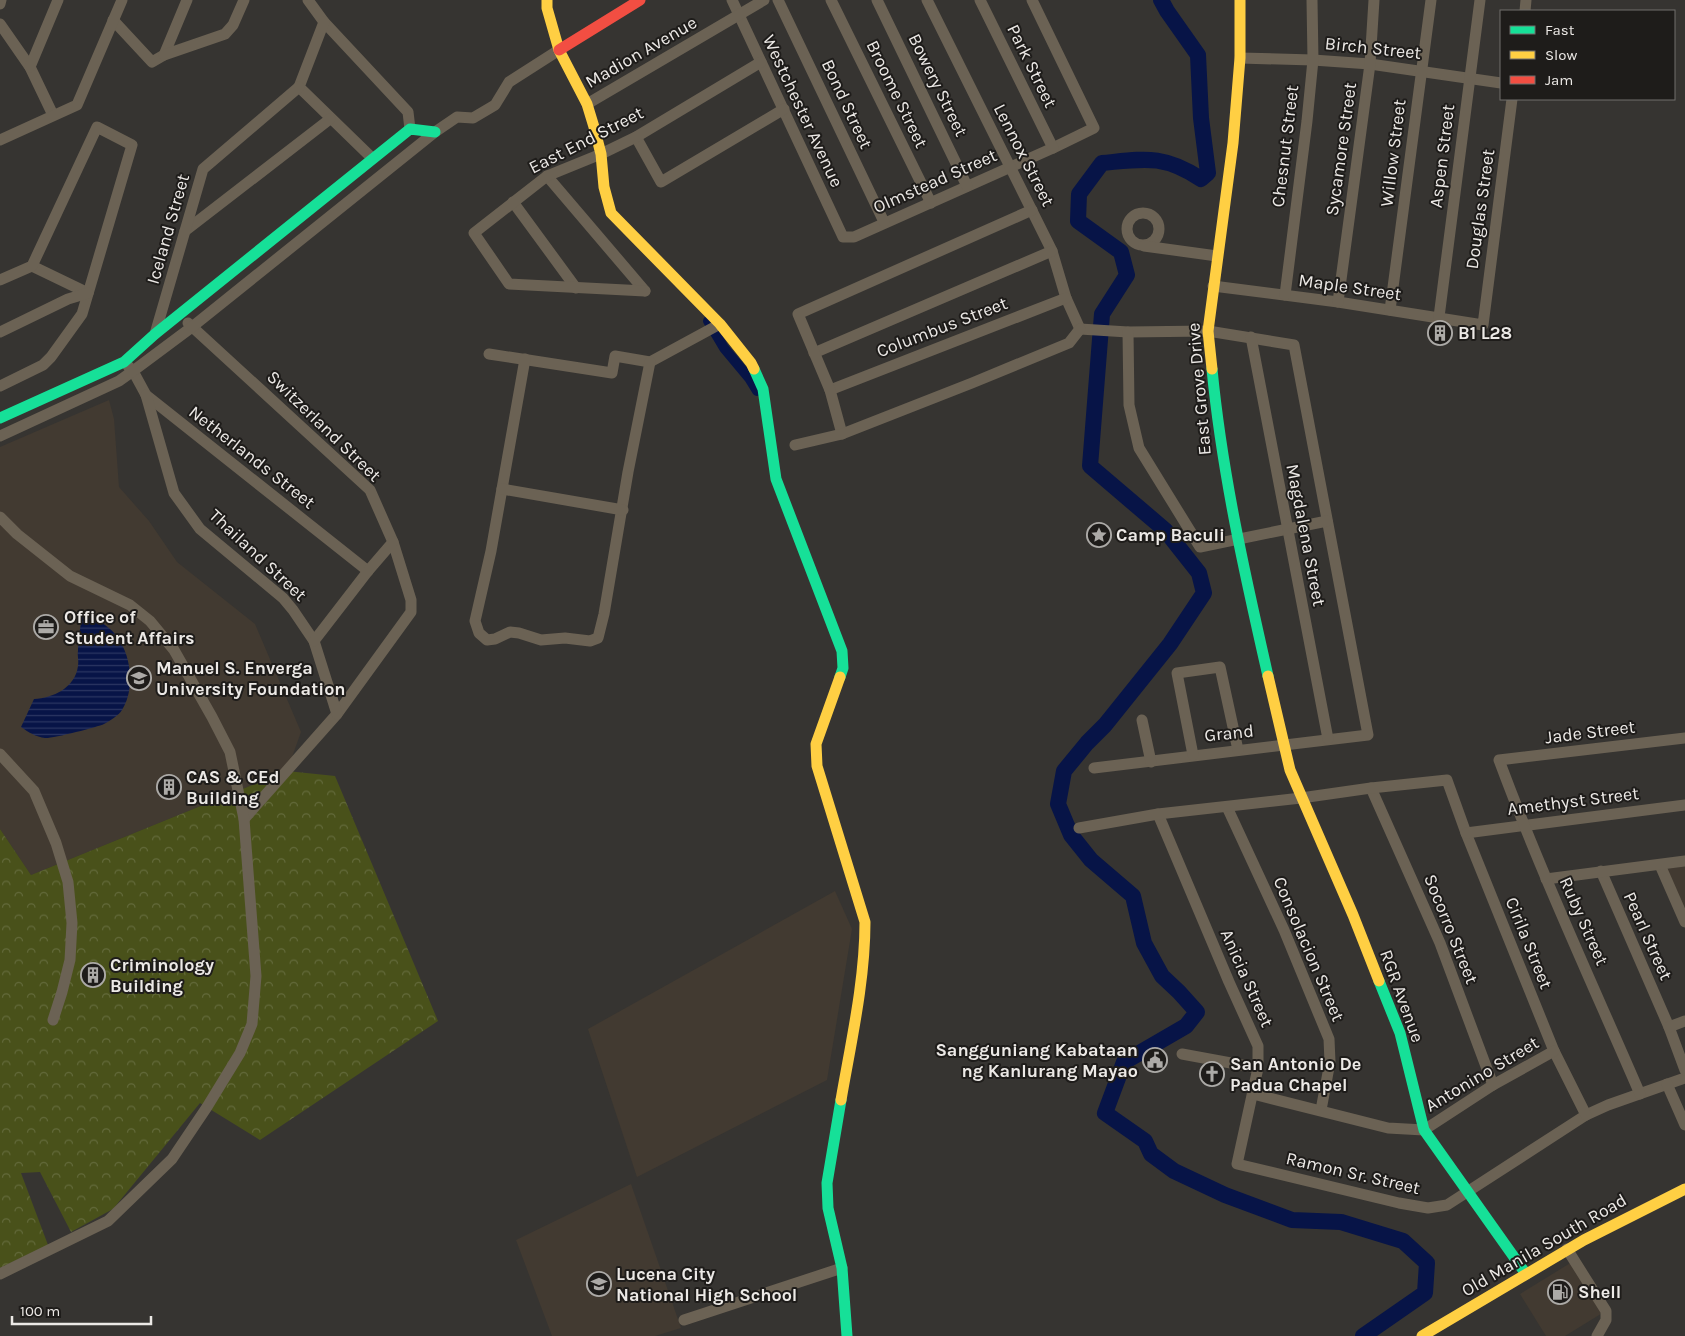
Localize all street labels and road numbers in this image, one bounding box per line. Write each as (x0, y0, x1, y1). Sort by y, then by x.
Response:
street label: Madion Avenue (581, 11, 701, 93)
street label: Park Street (1002, 21, 1062, 112)
street label: Bowery Street (904, 30, 973, 140)
street label: Westchester Avenue (758, 31, 848, 191)
street label: Birch Street (1324, 32, 1423, 64)
street label: Broome Street (861, 37, 933, 152)
street label: Bond Street (817, 56, 877, 152)
street label: Sycamore Street (1321, 81, 1361, 217)
street label: Chesnut Street (1267, 83, 1303, 208)
street label: Willow Street (1375, 98, 1411, 208)
street label: Lennox Street (989, 100, 1059, 210)
street label: East End Street (525, 102, 647, 178)
street label: Aspen Street (1425, 103, 1459, 209)
street label: Olmstead Street (870, 144, 1001, 218)
street label: Douglas Street (1461, 147, 1499, 270)
street label: Iceland Street (142, 171, 194, 287)
street label: Maple Street (1297, 269, 1403, 305)
street label: Columbus Street (873, 292, 1011, 362)
street label: East Grove Drive (1182, 322, 1216, 456)
street label: Switzerland Street (262, 366, 386, 486)
street label: Netherlands Street (184, 401, 320, 513)
street label: Magdalena Street (1281, 462, 1331, 608)
street label: Thailand Street (205, 504, 311, 606)
street label: Jade Street (1544, 716, 1637, 748)
street label: Grand (1203, 719, 1255, 747)
street label: Amethyst Street (1506, 782, 1640, 820)
street label: Socorro Street (1419, 871, 1483, 987)
street label: Consolacion Street (1269, 873, 1349, 1025)
street label: Ruby Street (1555, 873, 1613, 969)
street label: Pearl Street (1619, 888, 1677, 984)
street label: Cirila Street (1501, 894, 1557, 992)
street label: Anicia Street (1216, 926, 1278, 1031)
street label: RGR Avenue (1375, 947, 1429, 1045)
street label: Antonino Street (1421, 1031, 1543, 1117)
street label: Ramon Sr. Street (1284, 1147, 1422, 1199)
street label: Old Manila South Road (1457, 1189, 1631, 1301)

